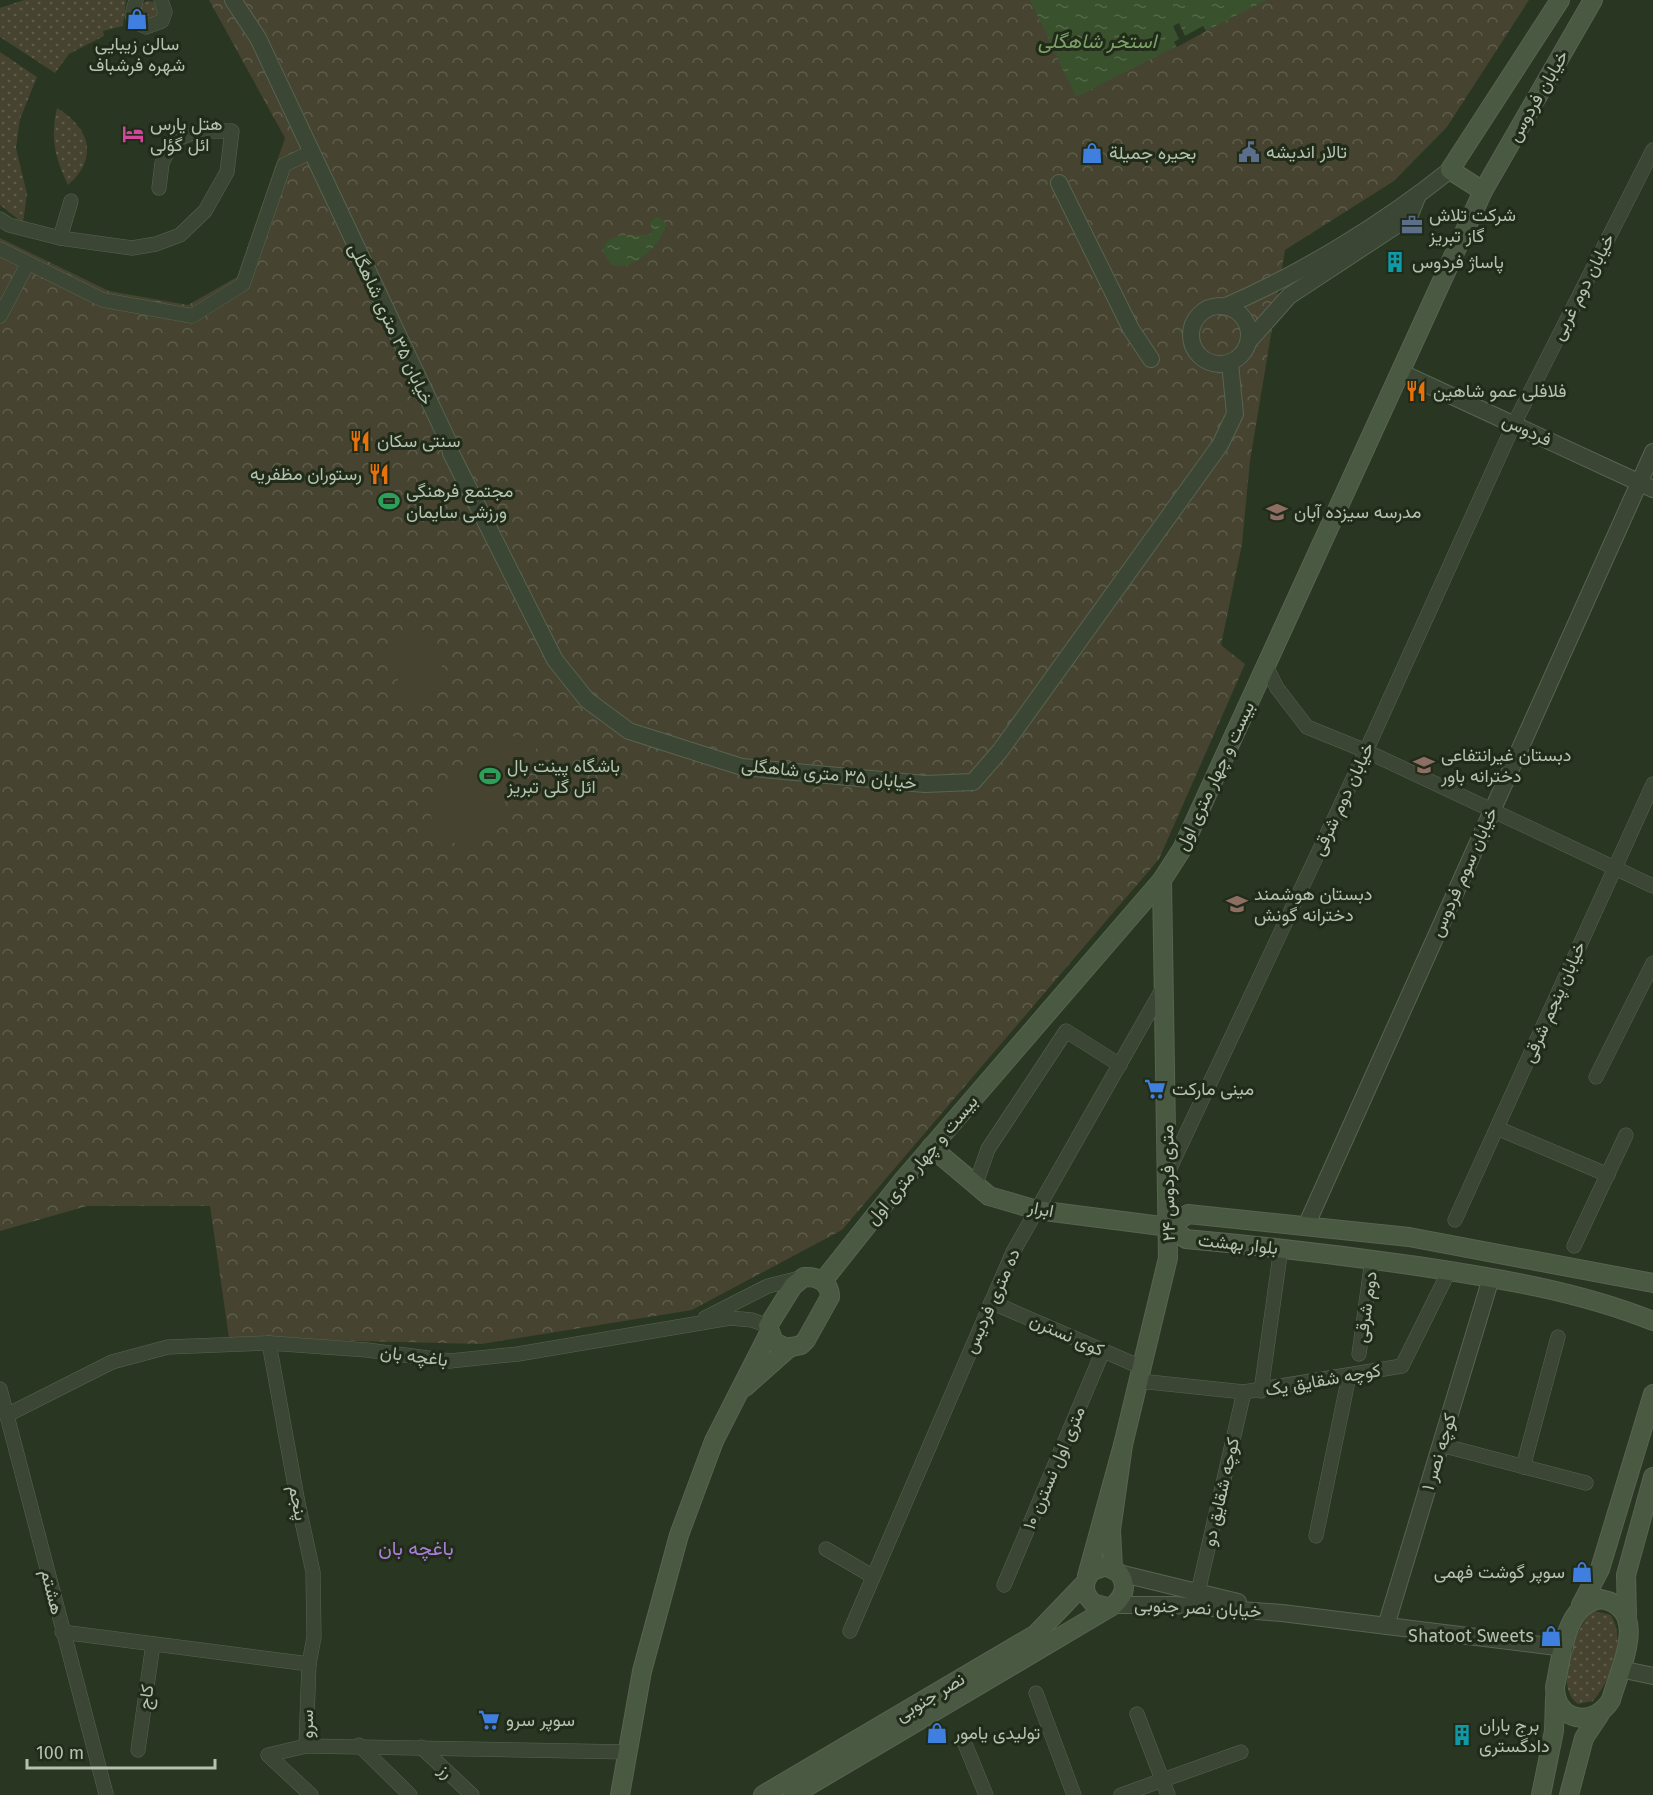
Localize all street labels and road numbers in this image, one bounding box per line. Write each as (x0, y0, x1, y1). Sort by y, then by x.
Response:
street label: خیابان فردوس (1503, 46, 1573, 146)
street label: خیابان دوم غربی (1547, 230, 1620, 345)
street label: خیابان ۳۵ متری شاهگلی (344, 240, 438, 408)
street label: فردوس (1499, 409, 1555, 451)
street label: بیست و چهار متری اول (1171, 698, 1260, 855)
street label: خیابان دوم شرقی (1307, 739, 1380, 859)
street label: خیابان ۳۵ متری شاهگلی (740, 754, 918, 794)
street label: خیابان سوم فردوس (1426, 804, 1503, 941)
street label: خیابان پنجم شرقی (1517, 938, 1591, 1066)
street label: بیست و چهار متری اول (861, 1091, 983, 1230)
street label: ۲۴ متری فردوس (1156, 1125, 1180, 1241)
street label: ابرار (1025, 1196, 1056, 1222)
street label: بلوار بهشت (1197, 1229, 1279, 1259)
street label: ده متری فردیس (959, 1245, 1025, 1357)
street label: دوم شرقی (1350, 1270, 1383, 1344)
street label: کوی نسترن (1027, 1309, 1107, 1361)
street label: باغچه بان (379, 1341, 449, 1372)
street label: کوچه شقایق یک (1264, 1359, 1383, 1402)
street label: ۱۰ متری اول نسترن (1018, 1403, 1090, 1533)
street label: کوچه نصر ۱ (1417, 1411, 1462, 1494)
street label: کوچه شقایق دو (1198, 1435, 1245, 1549)
street label: پنجم (283, 1484, 312, 1523)
street label: هشتم (35, 1567, 68, 1617)
street label: خیابان نصر جنوبی (1134, 1594, 1262, 1622)
street label: نصر جنوبی (891, 1668, 969, 1726)
street label: کاج (133, 1683, 160, 1711)
street label: سرو (296, 1710, 318, 1738)
street label: رز (433, 1758, 458, 1783)

